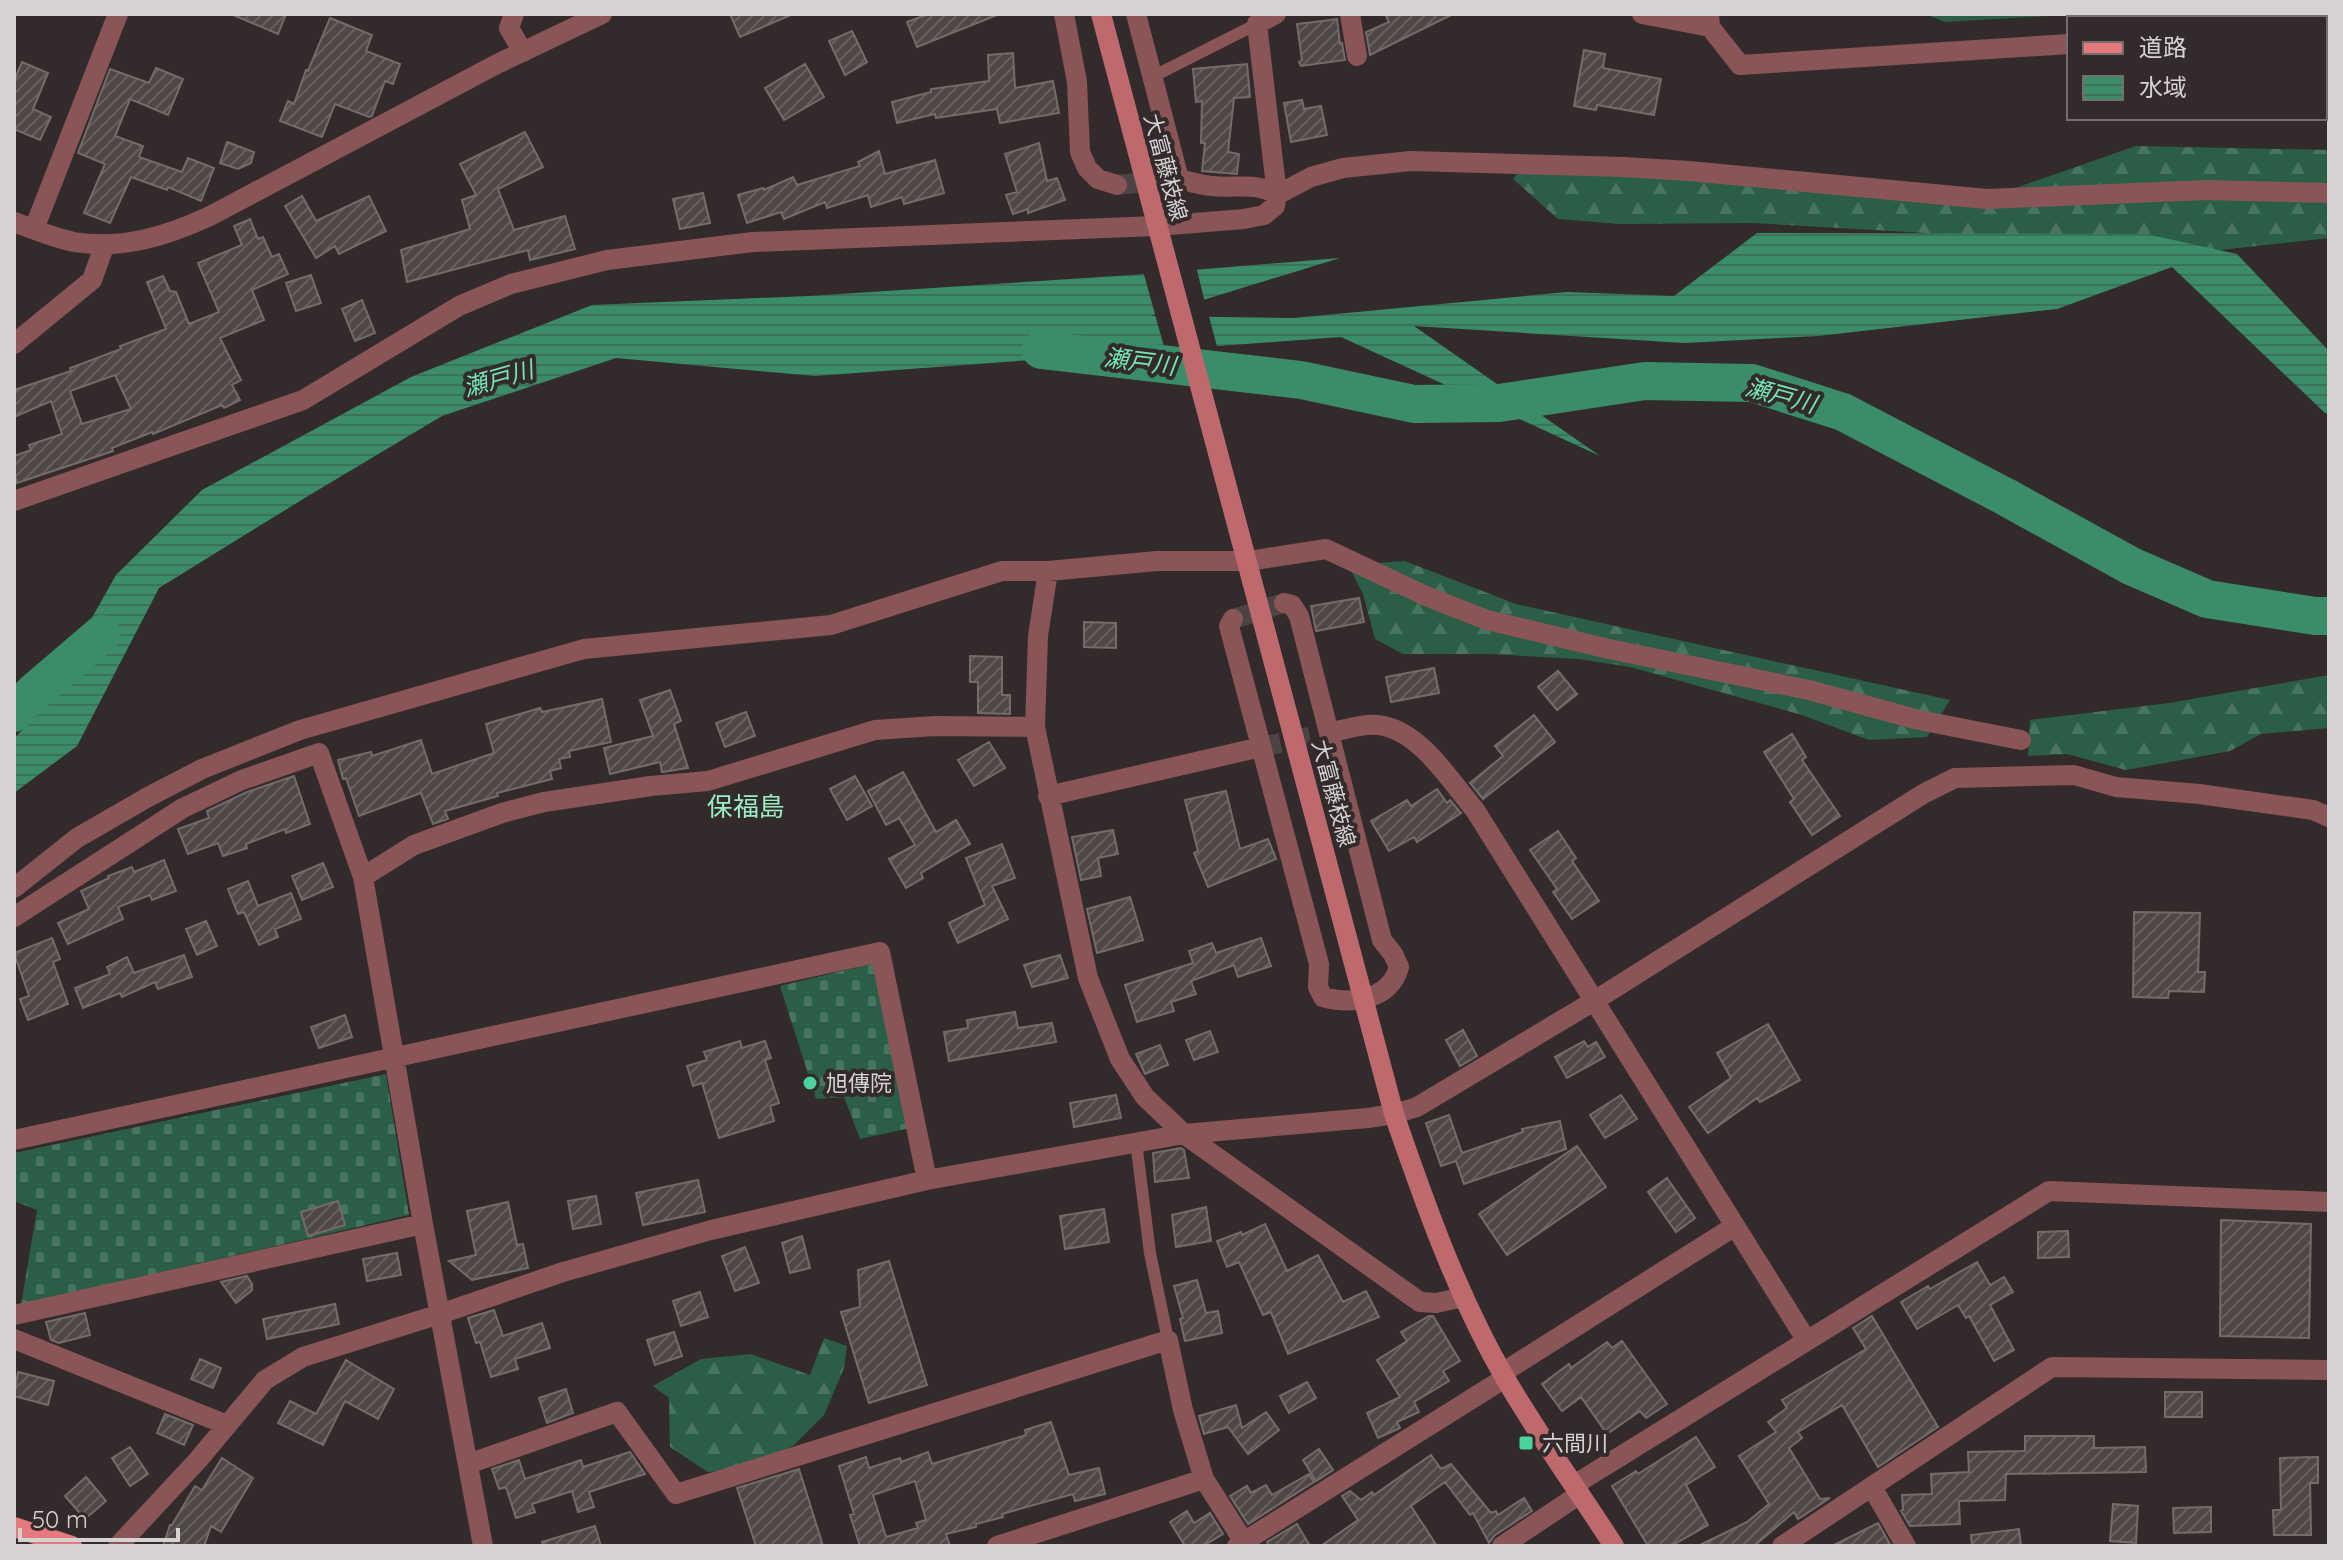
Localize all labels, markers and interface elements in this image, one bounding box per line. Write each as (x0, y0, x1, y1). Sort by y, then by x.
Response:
legend (2067, 16, 2327, 120)
text: 道路 (2139, 32, 2187, 62)
text: 水域 (2139, 72, 2187, 102)
street label: 大富藤枝線 (1138, 110, 1194, 224)
water label: 瀬戸川 (1102, 342, 1181, 381)
water label: 瀬戸川 (459, 353, 540, 402)
water label: 瀬戸川 (1742, 371, 1823, 420)
street label: 大富藤枝線 (1306, 736, 1362, 850)
district label: 保福島 (707, 790, 785, 823)
place label: 旭傳院 (826, 1069, 892, 1097)
marker: 旭傳院 (801, 1074, 819, 1092)
place label: 六間川 (1542, 1429, 1608, 1457)
marker: 六間川 (1517, 1434, 1535, 1452)
scale bar (20, 1492, 178, 1542)
text: 50 m (32, 1504, 88, 1534)

